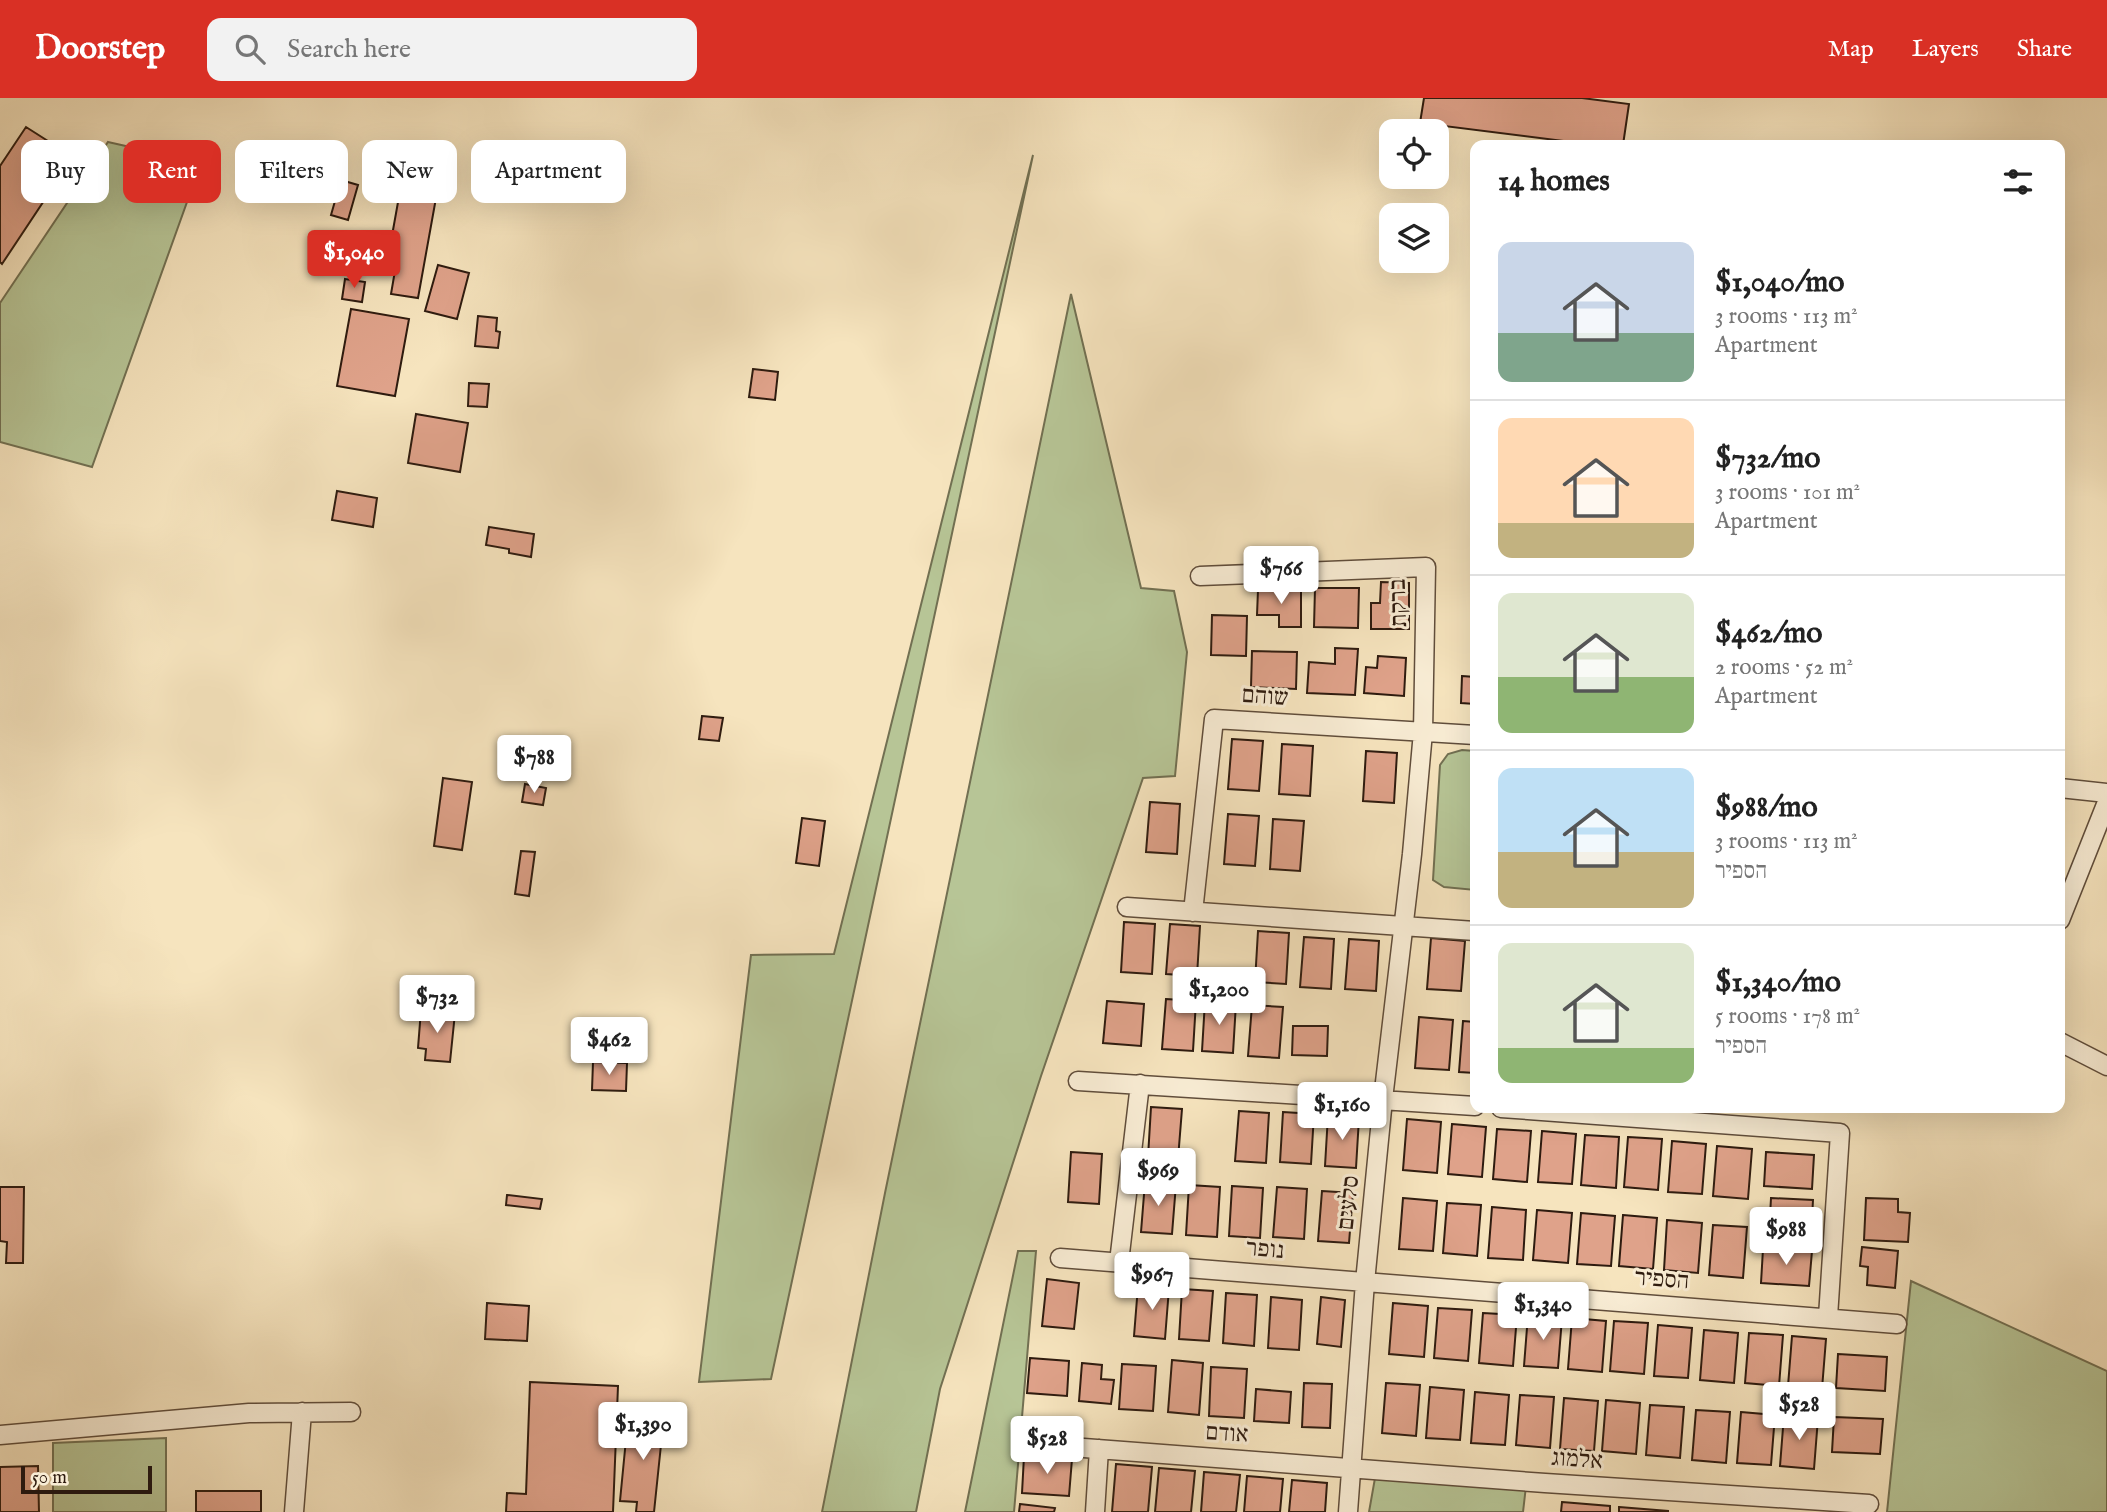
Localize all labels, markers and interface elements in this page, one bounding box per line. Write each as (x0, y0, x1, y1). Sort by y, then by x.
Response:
search box (207, 18, 697, 81)
text: Doorstep (35, 28, 165, 70)
icon: search (231, 30, 269, 68)
text: Search here (287, 33, 411, 66)
text: Map (1828, 34, 1874, 65)
text: Layers (1912, 34, 1979, 65)
text: Share (2017, 34, 2072, 65)
map controls (1379, 119, 1449, 273)
button: locate (1379, 119, 1449, 189)
chip: Buy (21, 140, 109, 203)
chip: Rent (123, 140, 221, 203)
chip: Filters (235, 140, 348, 203)
chip: New (362, 140, 457, 203)
chip: Apartment (471, 140, 626, 203)
text: 14 homes (1498, 163, 1610, 201)
icon: filters (1999, 163, 2037, 201)
button: layers (1379, 203, 1449, 273)
pin: $1,040 (297, 230, 411, 290)
text: $1,040 (323, 238, 385, 267)
text: $1,040/mo (1715, 264, 1844, 302)
icon: home (1554, 270, 1638, 354)
text: 3 rooms · 113 m² (1715, 302, 1858, 331)
text: Apartment (1715, 331, 1818, 360)
text: $732/mo (1715, 440, 1820, 478)
icon: home (1554, 446, 1638, 530)
text: 3 rooms · 101 m² (1715, 478, 1860, 507)
text: Apartment (1715, 507, 1818, 536)
pin: $766 (1240, 546, 1322, 606)
text: $766 (1260, 554, 1302, 583)
street label: ברקת (1383, 578, 1415, 628)
text: $462/mo (1715, 615, 1823, 653)
icon: home (1554, 621, 1638, 705)
text: 2 rooms · 52 m² (1715, 653, 1853, 682)
street label: שוהם (1240, 680, 1290, 714)
text: Apartment (1715, 682, 1818, 711)
pin: $788 (493, 736, 575, 795)
text: $788 (513, 743, 555, 772)
text: $988/mo (1715, 789, 1818, 827)
icon: home (1554, 796, 1638, 880)
text: 3 rooms · 113 m² (1715, 827, 1858, 856)
text: הספיר (1715, 857, 1767, 886)
text: $1,340/mo (1715, 964, 1841, 1002)
pin: $1,200 (1162, 968, 1276, 1027)
icon: home (1554, 971, 1638, 1055)
text: $1,200 (1189, 975, 1249, 1004)
pin: $732 (396, 976, 478, 1035)
text: $732 (416, 983, 458, 1012)
text: 5 rooms · 178 m² (1715, 1002, 1860, 1031)
pin: $462 (568, 1018, 650, 1077)
text: $462 (587, 1025, 631, 1054)
text: הספיר (1715, 1032, 1767, 1061)
pin: $1,160 (1285, 1082, 1399, 1142)
text: $1,160 (1314, 1090, 1371, 1119)
pin: $969 (1117, 1148, 1199, 1208)
text: $969 (1137, 1156, 1179, 1185)
street label: סלעים (1331, 1174, 1367, 1232)
pin: $988 (1745, 1208, 1827, 1267)
text: $988 (1766, 1215, 1806, 1244)
street label: נופר (1245, 1233, 1285, 1267)
pin: $967 (1111, 1252, 1193, 1312)
text: $967 (1130, 1260, 1174, 1289)
street label: הספיר (1634, 1263, 1690, 1297)
pin: $1,340 (1486, 1282, 1600, 1342)
text: $1,340 (1514, 1290, 1572, 1319)
pin: $528 (1758, 1382, 1840, 1442)
text: $528 (1779, 1390, 1819, 1419)
pin: $1,390 (586, 1402, 700, 1462)
text: $1,390 (614, 1410, 672, 1439)
pin: $528 (1006, 1416, 1088, 1476)
street label: אודם (1204, 1417, 1250, 1451)
text: $528 (1027, 1424, 1067, 1453)
street label: אלמוג (1550, 1443, 1604, 1477)
scale bar (21, 1463, 152, 1495)
text: 50 m (32, 1466, 67, 1490)

